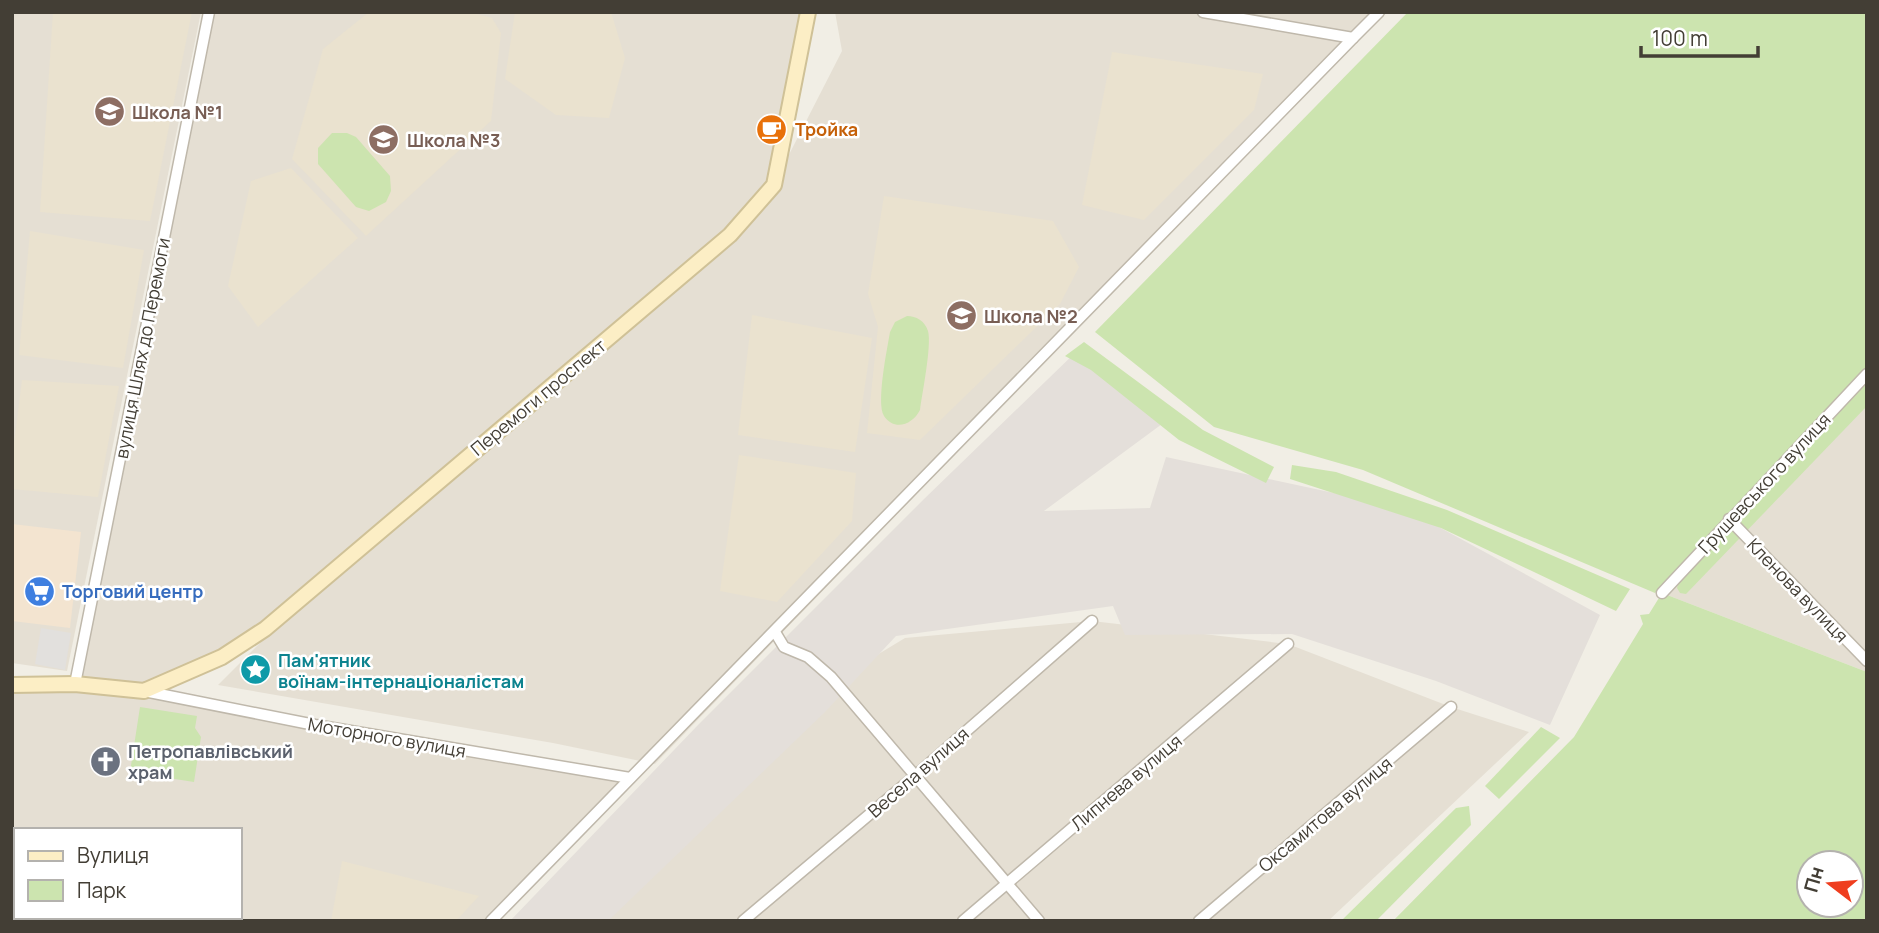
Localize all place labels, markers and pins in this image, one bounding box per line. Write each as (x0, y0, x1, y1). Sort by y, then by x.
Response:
school or university icon: Школа №1 (92, 95, 126, 129)
place label: Школа №1 (132, 100, 223, 124)
cafe icon: Тройка (755, 112, 789, 146)
place label: Тройка (795, 117, 858, 141)
school or university icon: Школа №3 (367, 123, 401, 157)
place label: Школа №3 (407, 128, 500, 152)
school or university icon: Школа №2 (944, 299, 978, 333)
place label: Школа №2 (984, 304, 1078, 328)
supermarket icon: Торговий центр (22, 574, 56, 608)
place label: Торговий центр (62, 579, 203, 603)
place label: Пам'ятник воїнам-інтернаціоналістам (278, 648, 524, 693)
place icon: Пам'ятник воїнам-інтернаціоналістам (238, 653, 272, 687)
place label: Петропавлівський храм (128, 739, 293, 784)
church icon: Петропавлівський храм (88, 744, 122, 778)

